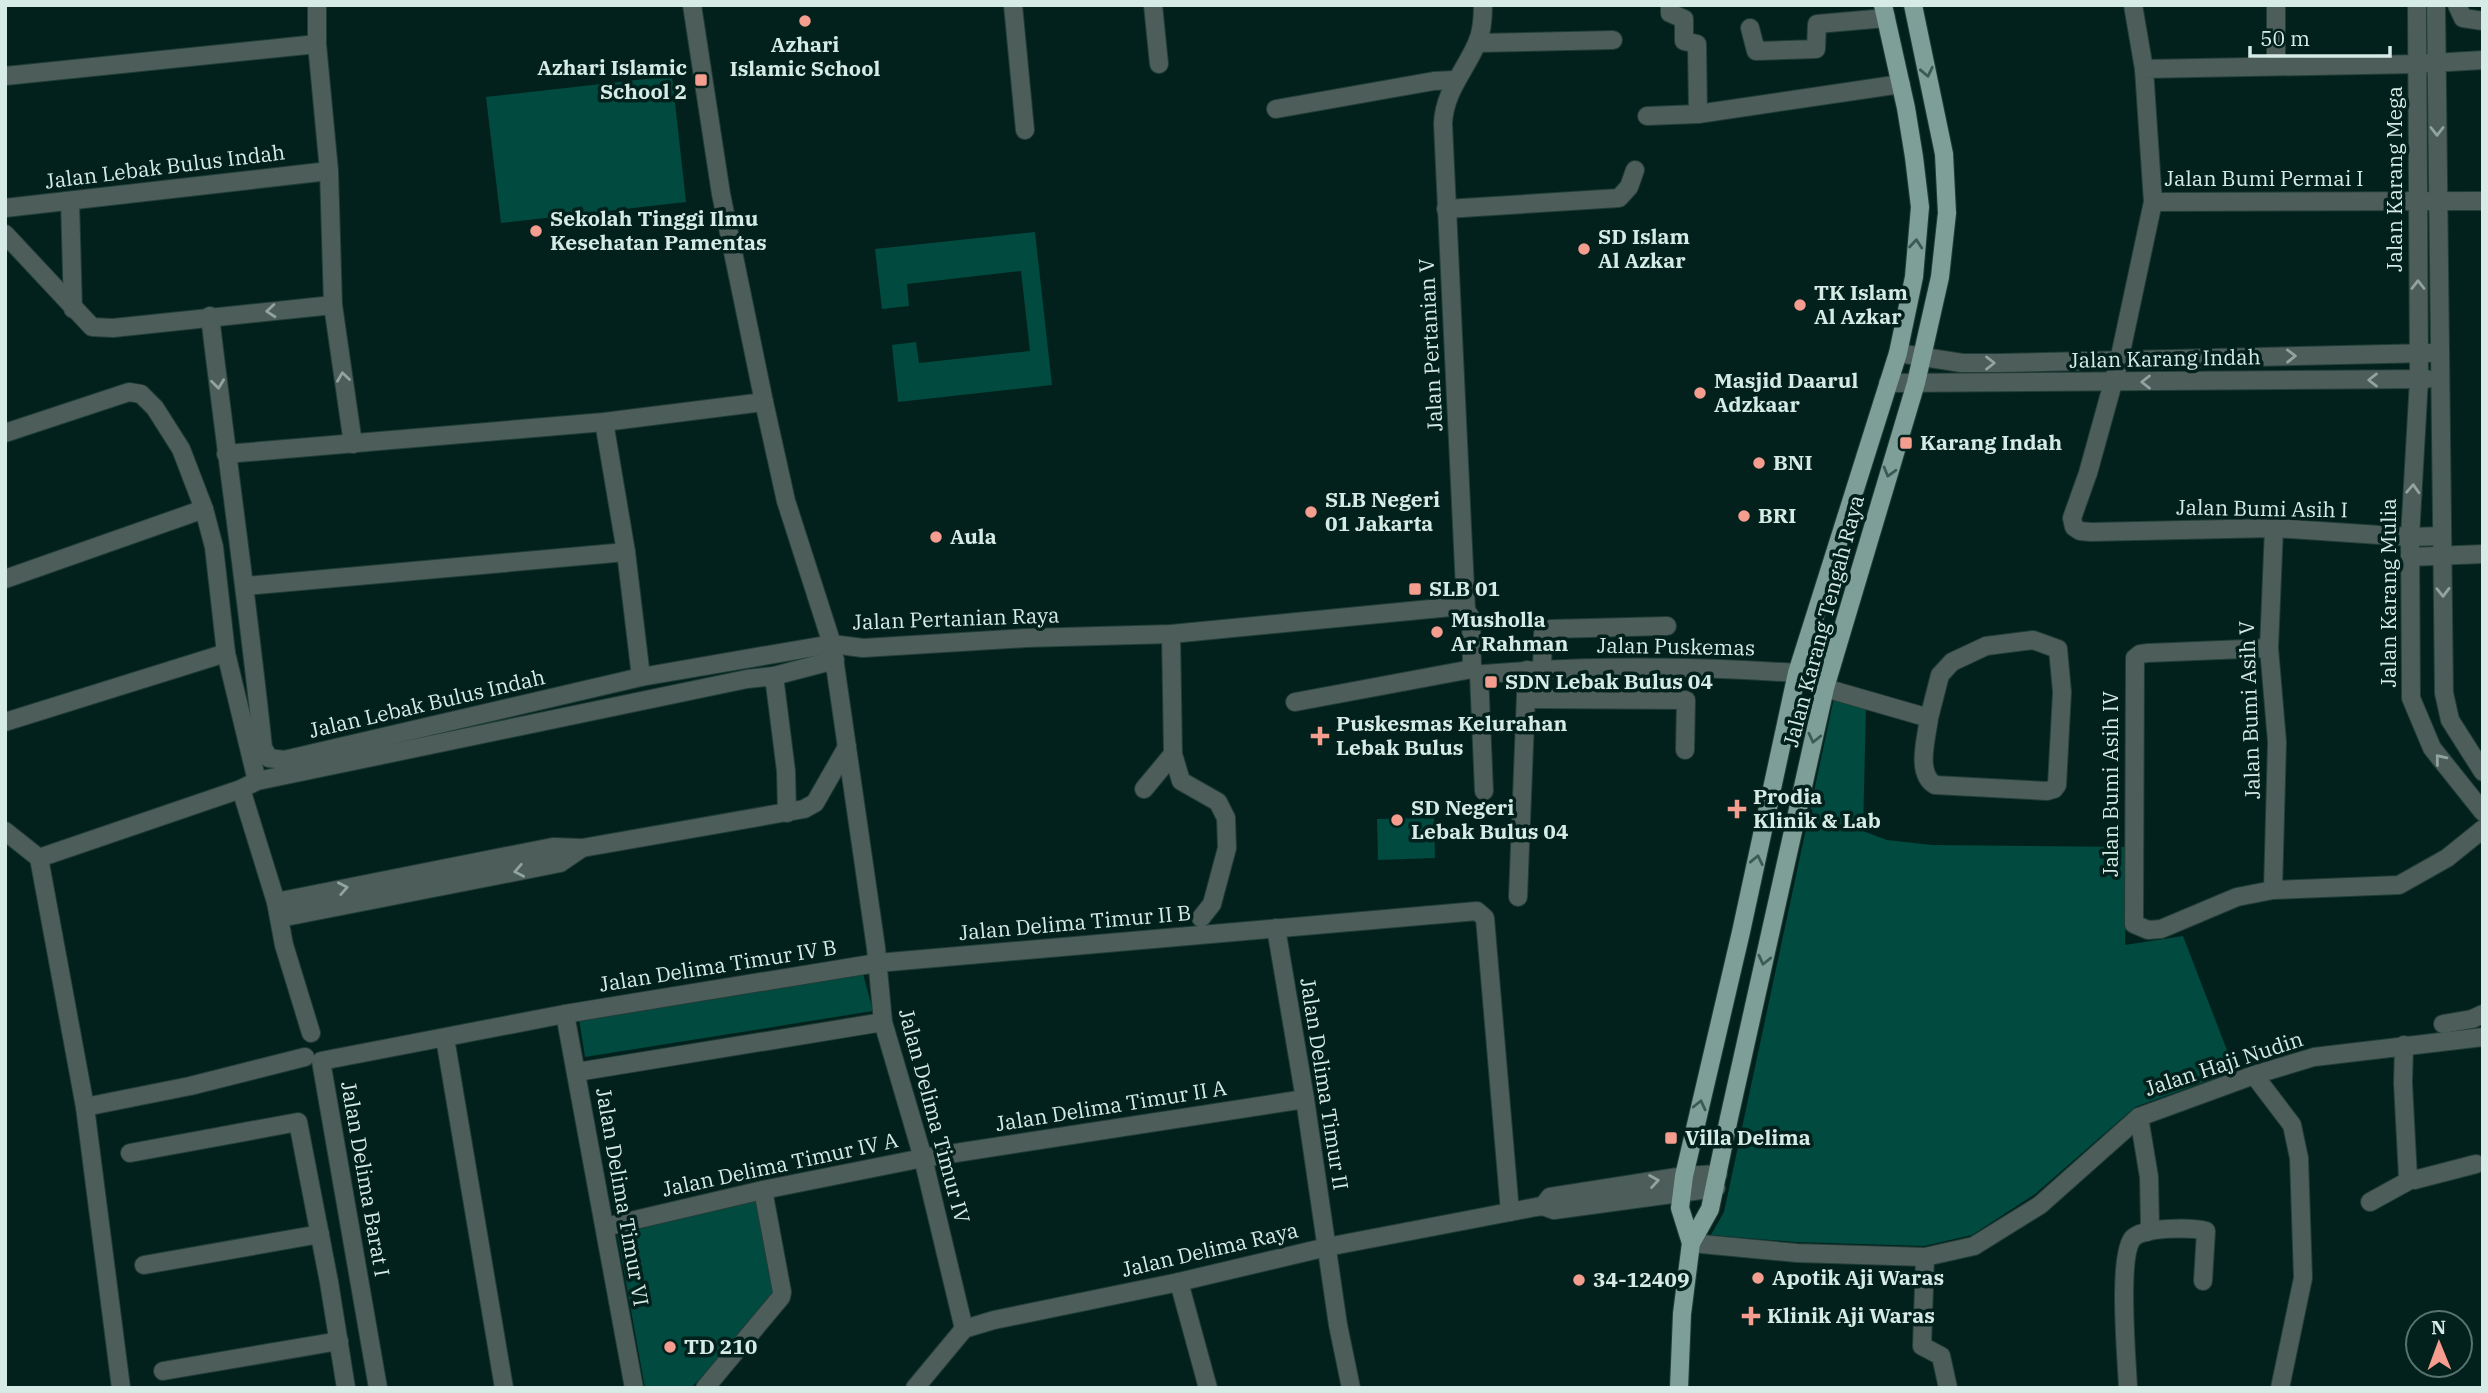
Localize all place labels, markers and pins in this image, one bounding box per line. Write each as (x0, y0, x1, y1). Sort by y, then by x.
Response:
marker: Azhari Islamic School (797, 13, 813, 29)
place label: Azhari Islamic School (730, 30, 881, 82)
place label: Azhari Islamic School 2 (537, 53, 687, 105)
marker: Azhari Islamic School 2 (693, 72, 709, 88)
place label: Sekolah Tinggi Ilmu Kesehatan Pamentas (550, 204, 767, 256)
place label: SD Islam Al Azkar (1598, 222, 1690, 274)
marker: Sekolah Tinggi Ilmu Kesehatan Pamentas (528, 223, 544, 239)
marker: SD Islam Al Azkar (1576, 241, 1592, 257)
place label: TK Islam Al Azkar (1814, 278, 1908, 330)
marker: TK Islam Al Azkar (1792, 297, 1808, 313)
place label: Masjid Daarul Adzkaar (1714, 366, 1858, 418)
marker: Masjid Daarul Adzkaar (1692, 385, 1708, 401)
place label: Karang Indah (1920, 428, 2063, 456)
marker: Karang Indah (1898, 435, 1914, 451)
place label: BNI (1773, 448, 1812, 476)
marker: BNI (1751, 455, 1767, 471)
place label: SLB Negeri 01 Jakarta (1325, 485, 1440, 537)
place label: BRI (1758, 501, 1796, 529)
marker: SLB Negeri 01 Jakarta (1303, 504, 1319, 520)
marker: BRI (1736, 508, 1752, 524)
place label: Aula (950, 522, 997, 550)
marker: Aula (928, 529, 944, 545)
place label: SLB 01 (1429, 574, 1500, 602)
marker: SLB 01 (1407, 581, 1423, 597)
place label: Musholla Ar Rahman (1451, 605, 1568, 657)
marker: Musholla Ar Rahman (1429, 624, 1445, 640)
place label: SDN Lebak Bulus 04 (1505, 667, 1713, 695)
marker: SDN Lebak Bulus 04 (1483, 674, 1499, 690)
place label: Puskesmas Kelurahan Lebak Bulus (1336, 709, 1567, 761)
marker: Puskesmas Kelurahan Lebak Bulus (1310, 726, 1330, 746)
place label: Prodia Klinik & Lab (1753, 782, 1881, 834)
place label: SD Negeri Lebak Bulus 04 (1411, 793, 1569, 845)
marker: Prodia Klinik & Lab (1727, 799, 1747, 819)
marker: SD Negeri Lebak Bulus 04 (1389, 812, 1405, 828)
place label: Villa Delima (1685, 1123, 1811, 1151)
marker: Villa Delima (1663, 1130, 1679, 1146)
place label: Apotik Aji Waras (1772, 1263, 1944, 1291)
place label: 34-12409 (1593, 1265, 1690, 1293)
marker: Apotik Aji Waras (1750, 1270, 1766, 1286)
marker: 34-12409 (1571, 1272, 1587, 1288)
place label: Klinik Aji Waras (1767, 1301, 1935, 1329)
marker: Klinik Aji Waras (1741, 1306, 1761, 1326)
place label: TD 210 (684, 1332, 757, 1360)
marker: TD 210 (662, 1339, 678, 1355)

